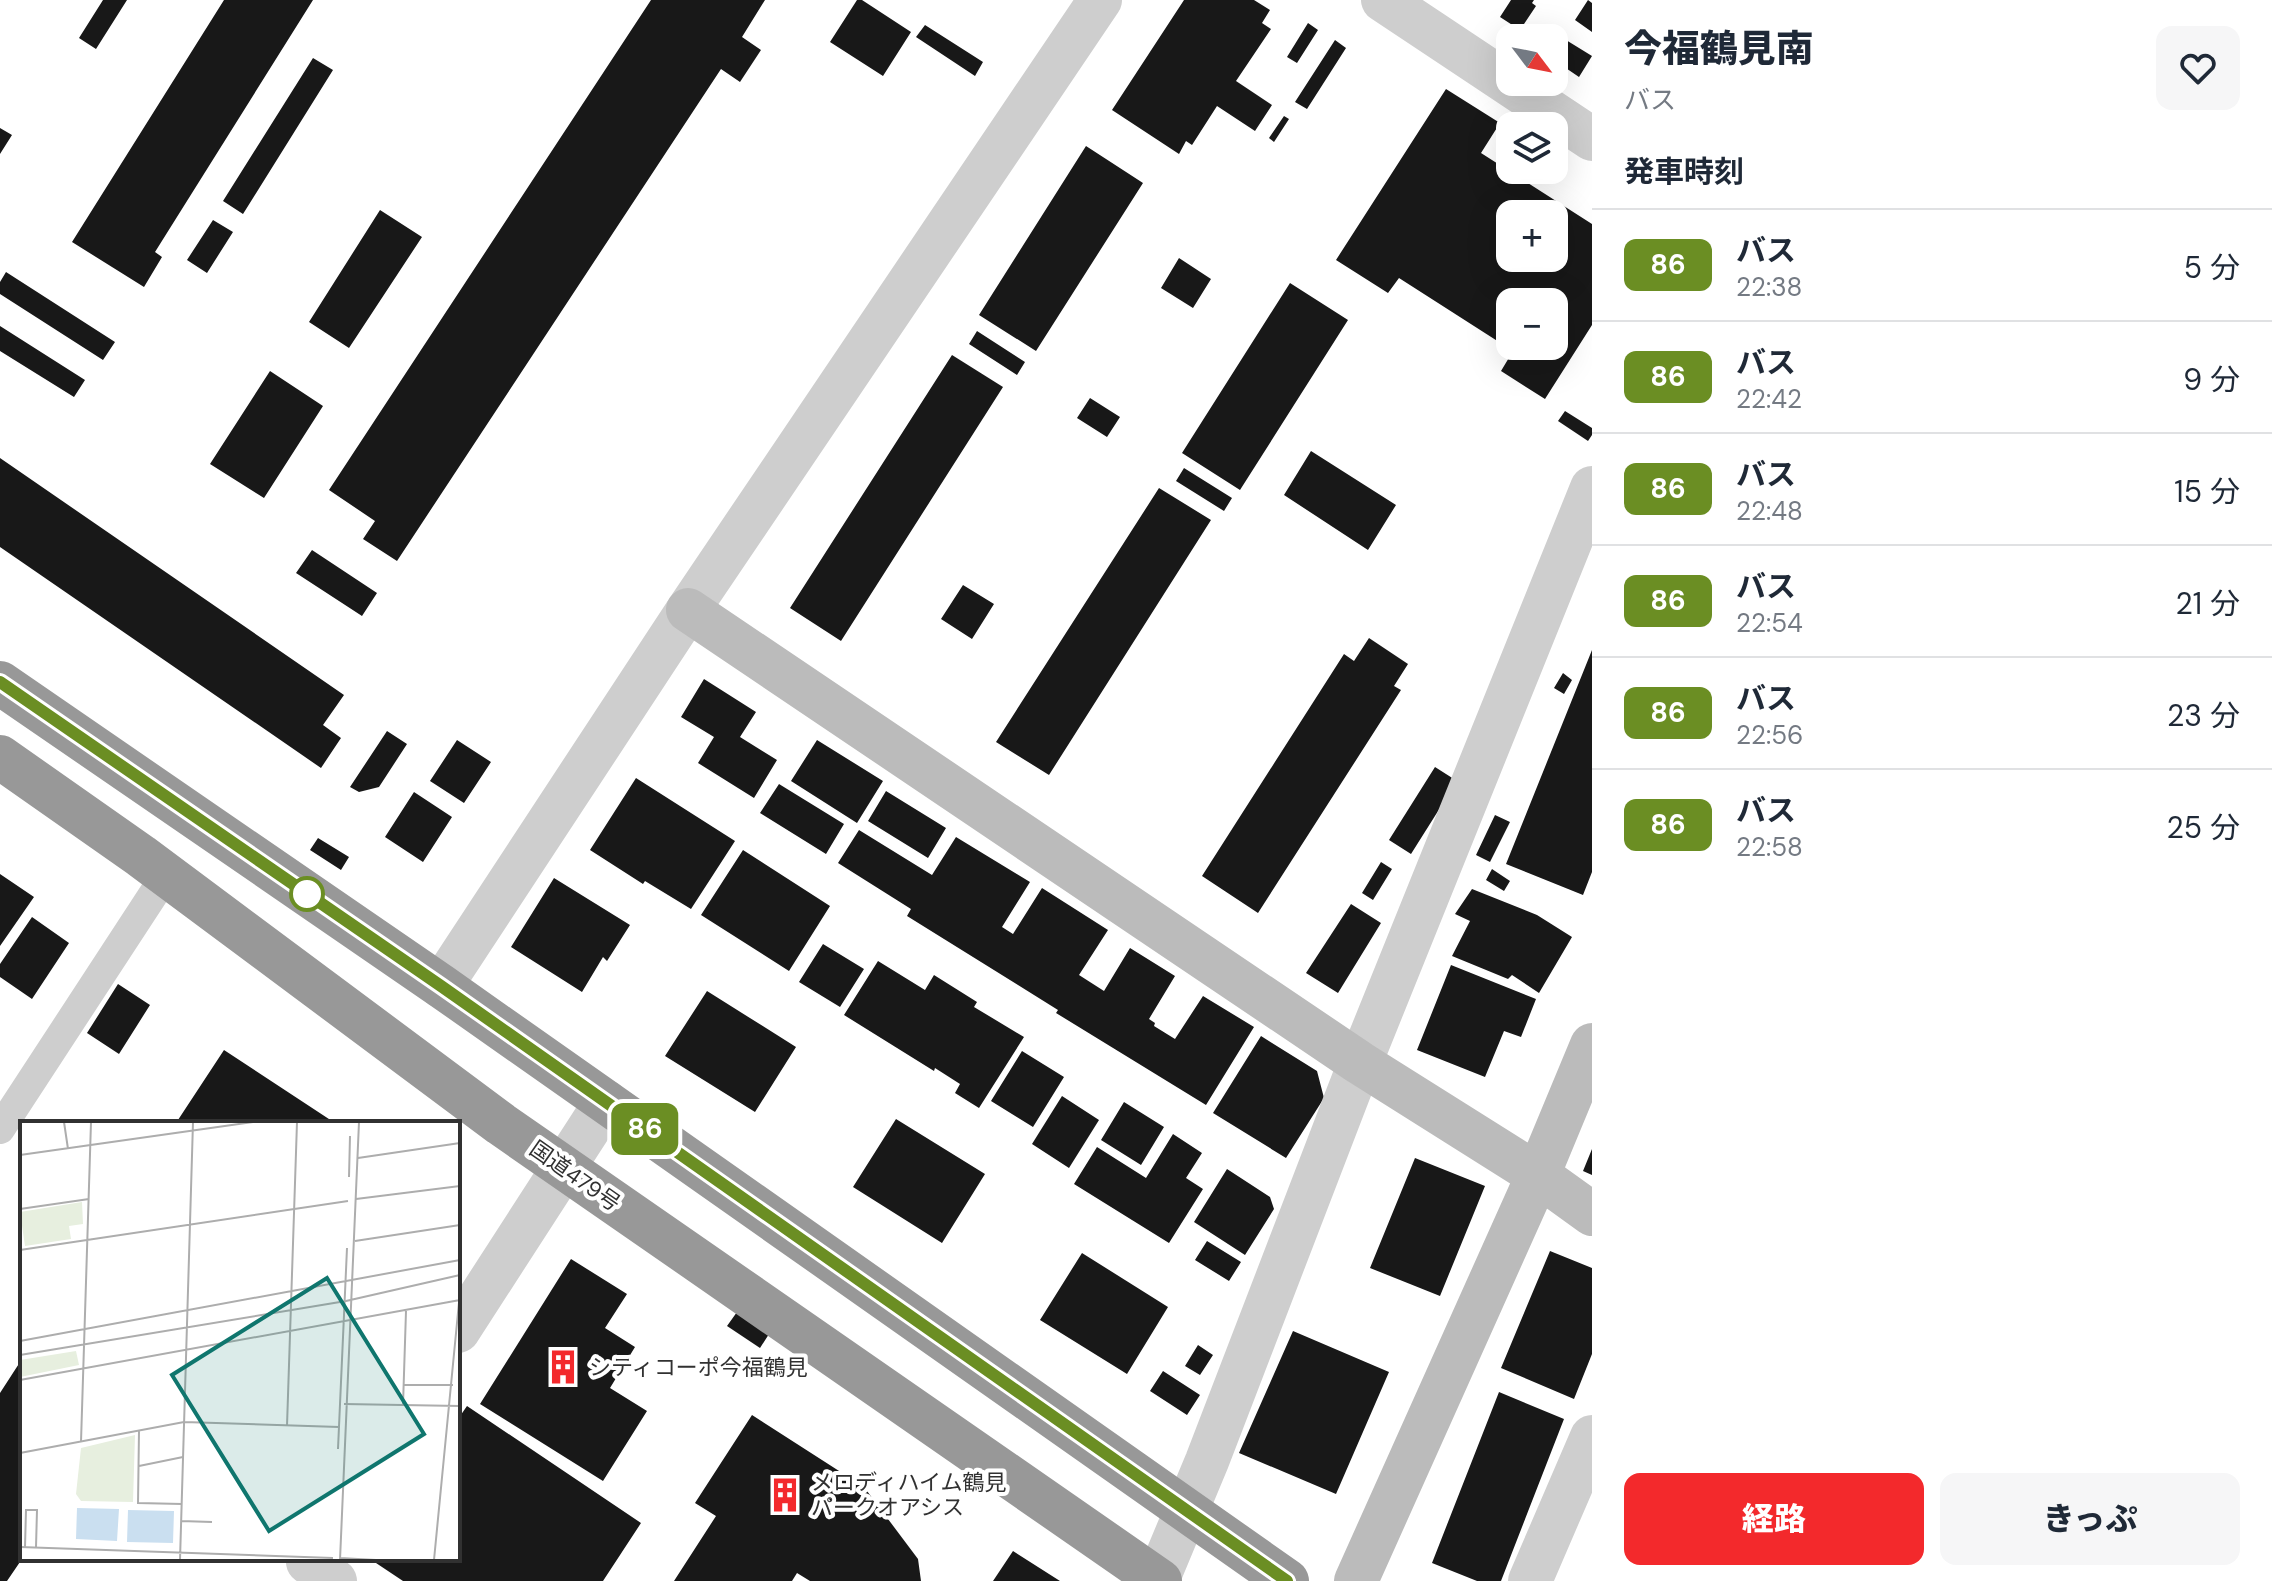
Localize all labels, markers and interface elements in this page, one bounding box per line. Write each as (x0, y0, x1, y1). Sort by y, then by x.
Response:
north arrow (1496, 24, 1568, 96)
map controls (1496, 24, 1568, 360)
text: 今福鶴見南 (1624, 24, 1814, 74)
button: heart (2156, 26, 2240, 110)
text: バス (1624, 83, 1676, 117)
button: layers (1496, 112, 1568, 184)
text: 発車時刻 (1624, 152, 1744, 191)
button: + (1496, 200, 1568, 272)
text: バス (1736, 231, 1796, 270)
text: 86 (1650, 246, 1686, 283)
text: 5 分 (2184, 248, 2240, 287)
text: 22:38 (1736, 270, 1802, 304)
button: − (1496, 288, 1568, 360)
text: バス (1736, 343, 1796, 382)
text: 86 (1650, 358, 1686, 395)
text: 9 分 (2183, 360, 2240, 399)
text: 22:42 (1736, 382, 1802, 416)
text: バス (1736, 455, 1796, 494)
text: 86 (1650, 470, 1686, 507)
text: 15 分 (2174, 472, 2240, 511)
text: 22:48 (1736, 494, 1803, 528)
text: バス (1736, 567, 1796, 606)
text: 86 (1650, 582, 1686, 619)
text: 21 分 (2175, 584, 2240, 623)
text: 22:54 (1736, 606, 1803, 640)
text: バス (1736, 679, 1796, 718)
text: 86 (1650, 694, 1686, 731)
text: 23 分 (2167, 696, 2240, 735)
text: 22:56 (1736, 718, 1803, 752)
text: バス (1736, 791, 1796, 830)
text: 86 (1650, 806, 1686, 843)
text: 25 分 (2166, 808, 2240, 847)
text: 22:58 (1736, 830, 1803, 864)
unlabelled marker (290, 877, 324, 911)
line badge: 86 (609, 1103, 681, 1155)
text: 86 (627, 1110, 663, 1147)
inset map (20, 1121, 460, 1561)
street label: 国道479号 (524, 1134, 626, 1218)
building icon: シティコーポ今福鶴見 (544, 1348, 582, 1386)
place label: シティコーポ今福鶴見 (589, 1353, 808, 1382)
place label: メロディハイム鶴見 パークオアシス (811, 1468, 1007, 1522)
button: 経路 (1624, 1473, 1924, 1565)
button: きっぷ (1940, 1473, 2240, 1565)
building icon: メロディハイム鶴見 パークオアシス (766, 1476, 804, 1514)

